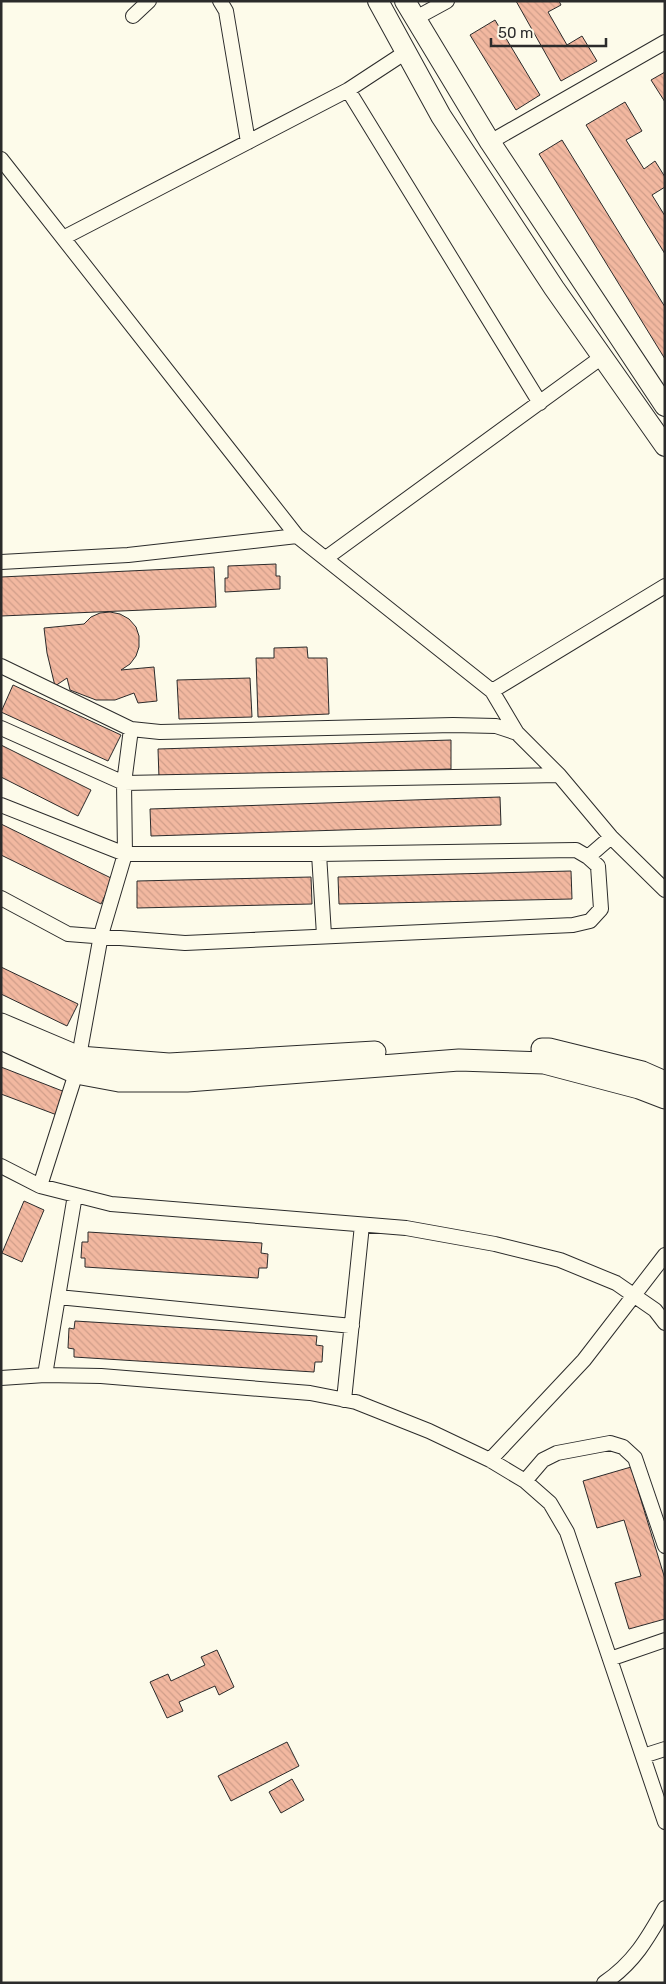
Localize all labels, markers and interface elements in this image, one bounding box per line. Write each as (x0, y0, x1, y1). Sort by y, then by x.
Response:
scale bar (491, 15, 606, 47)
text: 50 m (498, 24, 533, 42)

